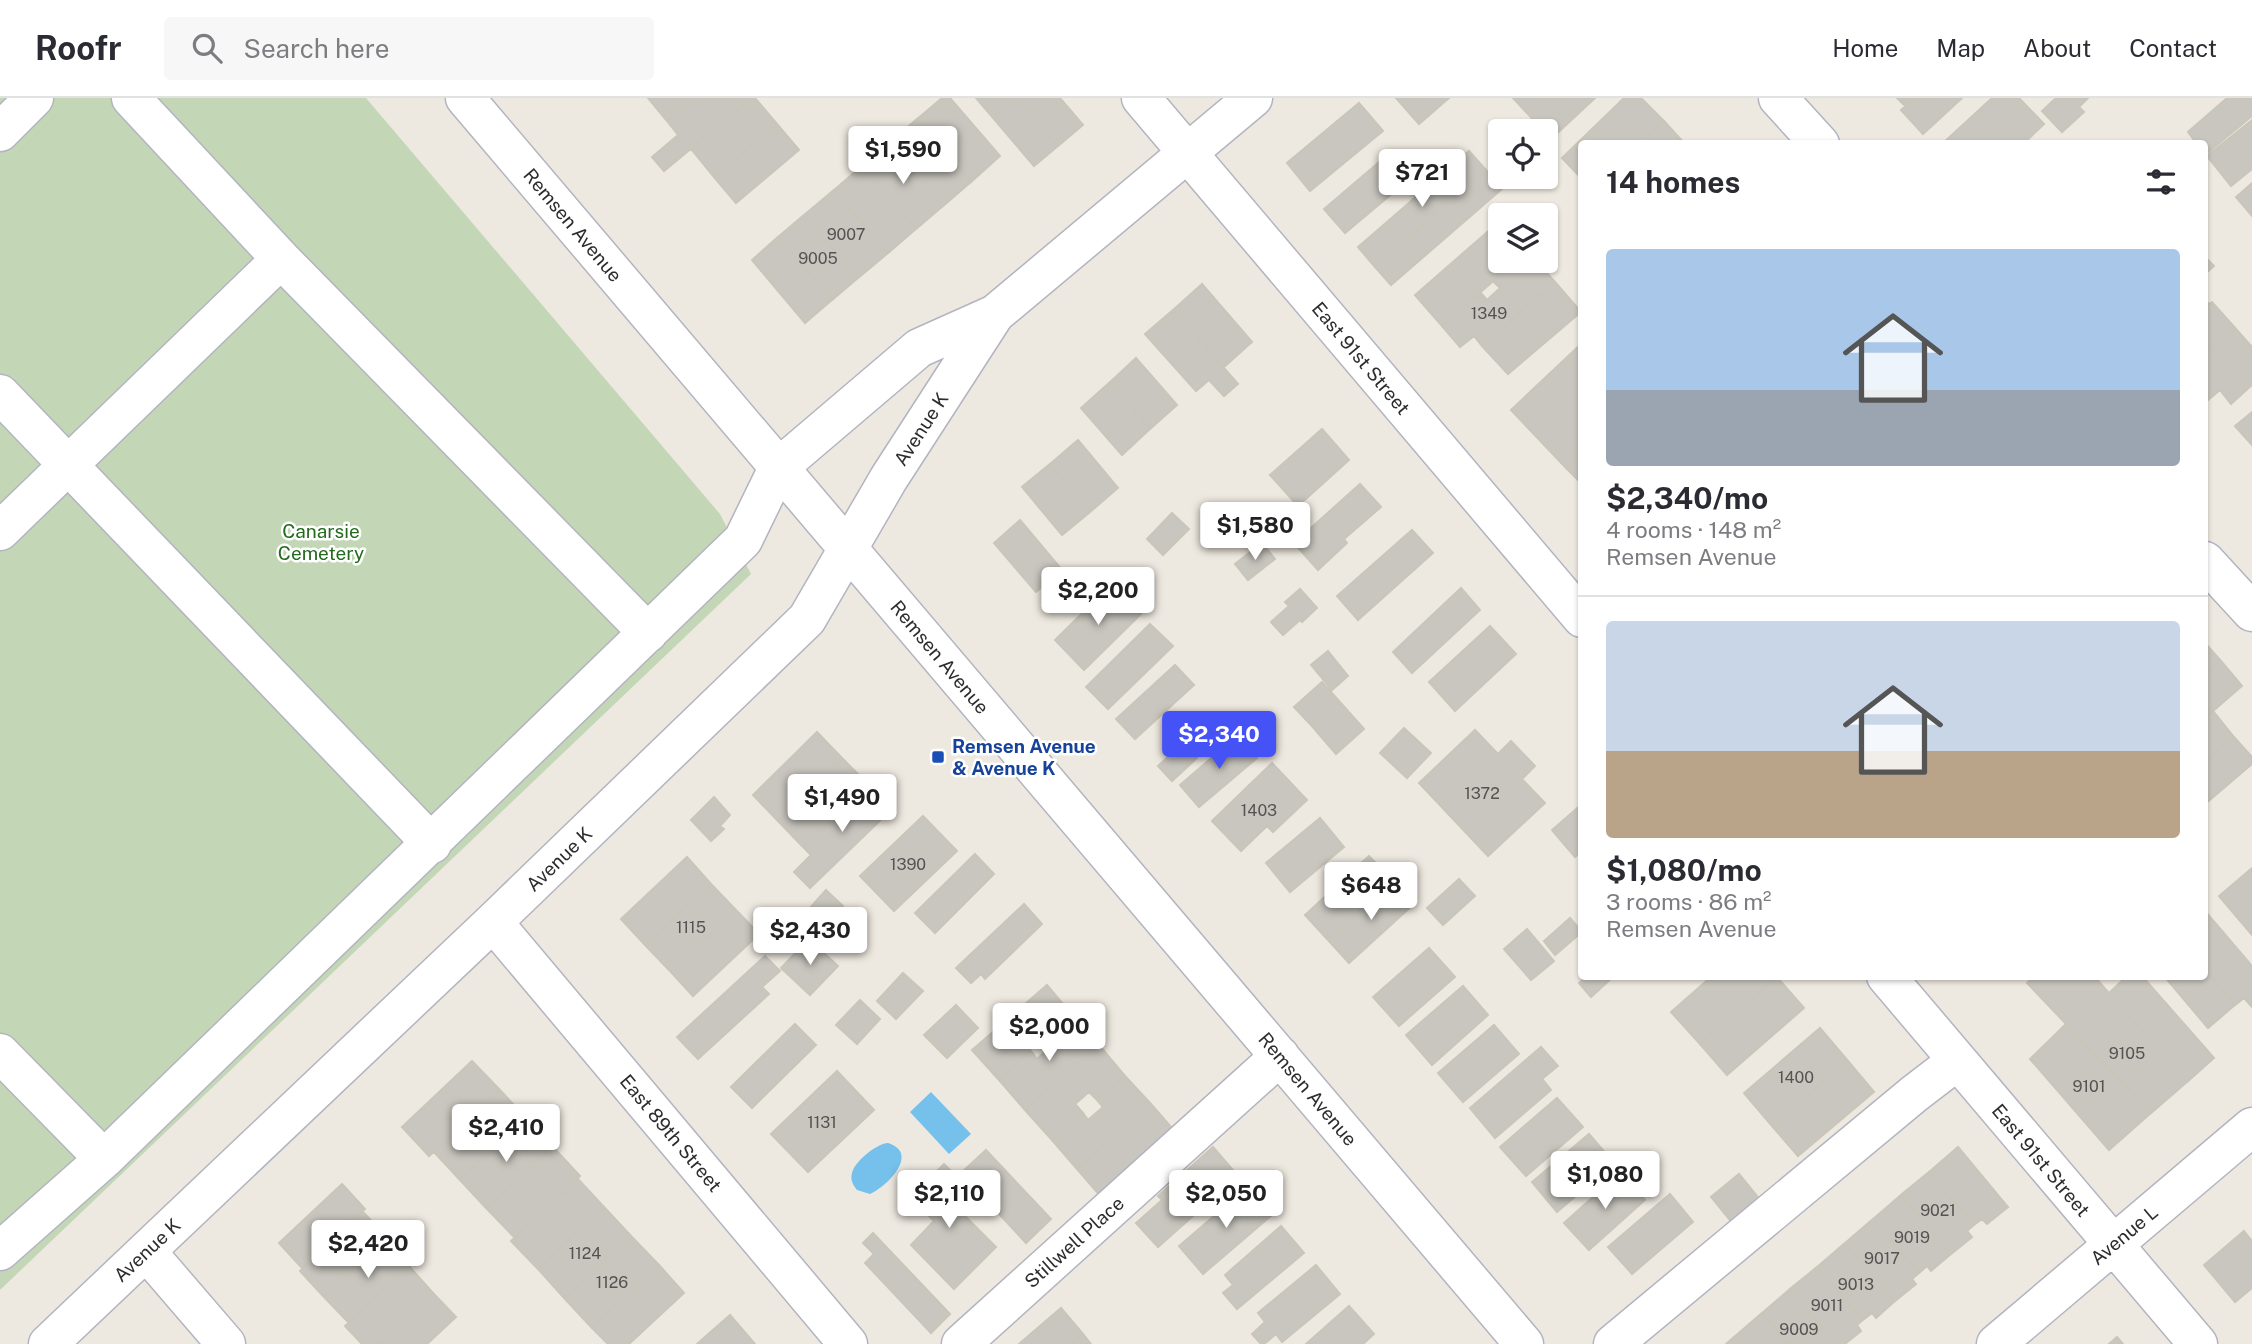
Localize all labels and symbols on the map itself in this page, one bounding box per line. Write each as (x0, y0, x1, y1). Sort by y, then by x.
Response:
pin: $1,590 (846, 126, 960, 186)
pin: $721 (1381, 150, 1463, 209)
street label: Remsen Avenue (519, 164, 627, 286)
house number: 9007 (827, 225, 865, 244)
house number: 9005 (798, 249, 838, 268)
street label: East 91st Street (1308, 297, 1414, 419)
house number: 1349 (1471, 304, 1507, 323)
street label: Avenue K (889, 388, 953, 470)
pin: $1,580 (1198, 503, 1312, 562)
park label: Canarsie Cemetery (278, 520, 364, 564)
pin: $2,200 (1041, 568, 1155, 627)
street label: Remsen Avenue (886, 596, 994, 718)
pin: $2,340 (1162, 712, 1276, 771)
place label: Remsen Avenue & Avenue K (952, 735, 1096, 779)
marker: Remsen Avenue & Avenue K (930, 749, 946, 765)
pin: $1,490 (785, 774, 899, 834)
house number: 1372 (1464, 784, 1500, 803)
house number: 1403 (1241, 801, 1277, 820)
street label: Avenue K (522, 822, 596, 896)
house number: 1390 (890, 855, 926, 874)
pin: $648 (1330, 862, 1412, 922)
pin: $2,430 (753, 908, 867, 967)
house number: 1115 (676, 918, 706, 937)
pin: $2,000 (992, 1004, 1106, 1063)
street label: Remsen Avenue (1254, 1028, 1362, 1150)
house number: 9105 (2109, 1044, 2145, 1063)
house number: 1400 (1778, 1068, 1814, 1087)
street label: East 89th Street (616, 1070, 726, 1196)
house number: 9101 (2073, 1077, 2105, 1096)
street label: East 91st Street (1988, 1099, 2094, 1221)
pin: $2,410 (449, 1104, 563, 1164)
house number: 1131 (807, 1113, 837, 1132)
pin: $1,080 (1548, 1152, 1662, 1211)
pin: $2,110 (892, 1170, 1006, 1230)
pin: $2,050 (1169, 1170, 1283, 1230)
street label: Stillwell Place (1020, 1192, 1128, 1292)
house number: 9021 (1920, 1201, 1956, 1220)
street label: Avenue L (2086, 1201, 2162, 1269)
street label: Avenue K (109, 1214, 185, 1286)
pin: $2,420 (311, 1220, 425, 1280)
house number: 9019 (1894, 1228, 1930, 1247)
house number: 1124 (569, 1244, 601, 1263)
house number: 9017 (1864, 1249, 1900, 1268)
house number: 1126 (596, 1273, 628, 1292)
house number: 9013 (1838, 1275, 1874, 1294)
house number: 9011 (1811, 1296, 1843, 1315)
house number: 9009 (1779, 1320, 1819, 1339)

